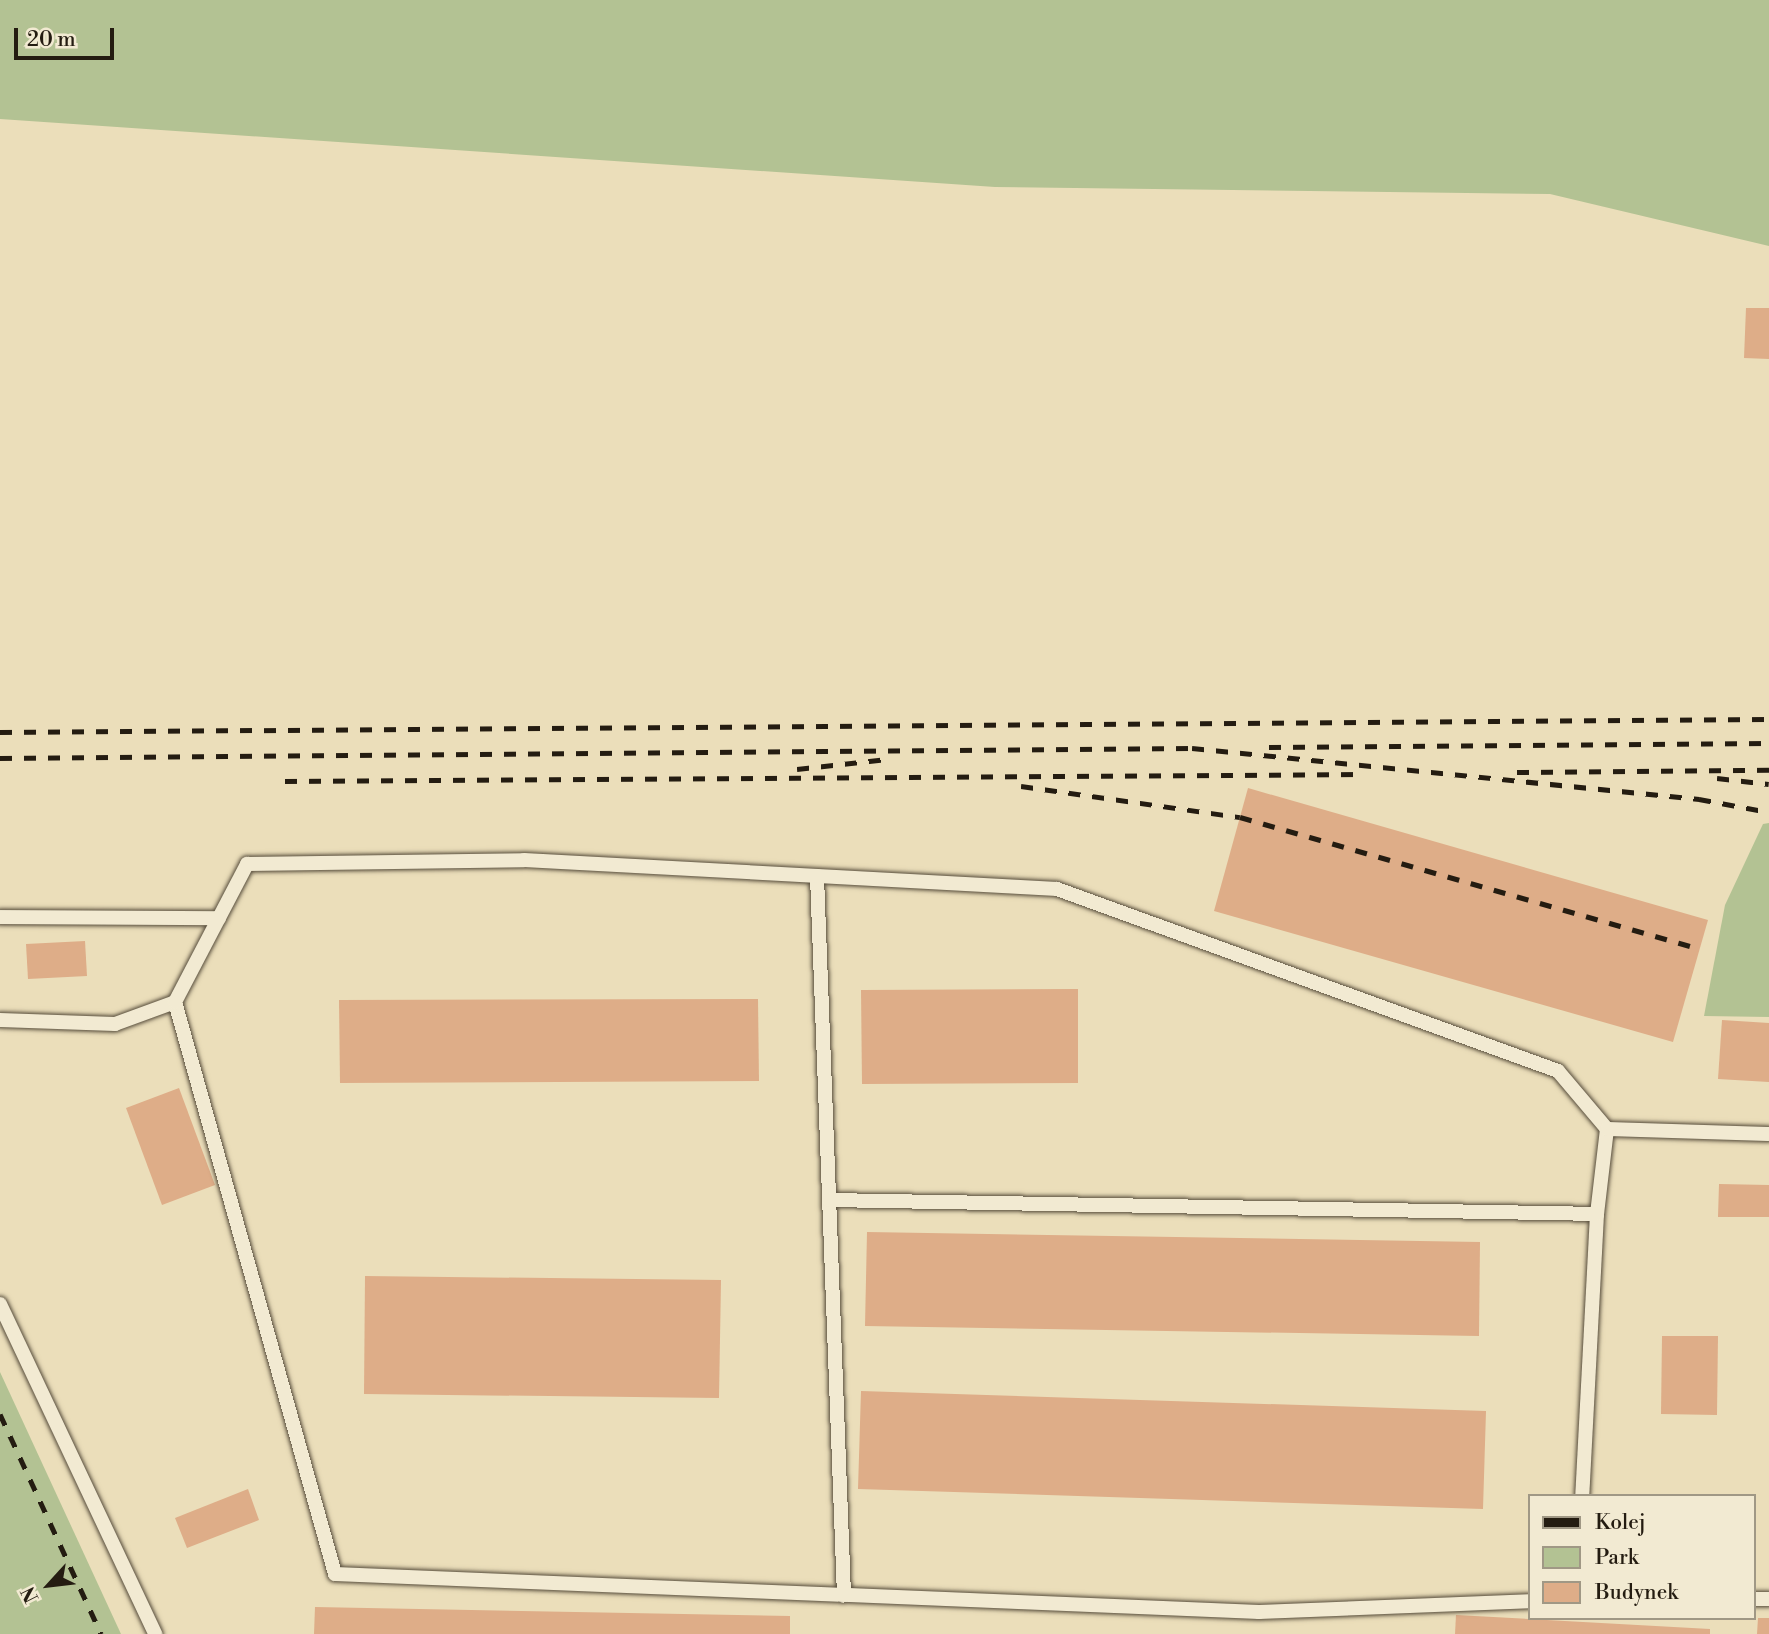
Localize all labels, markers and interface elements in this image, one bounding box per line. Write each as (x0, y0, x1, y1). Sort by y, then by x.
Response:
scale bar (18, 14, 117, 58)
text: 20 m (27, 27, 76, 53)
legend (1528, 1494, 1755, 1620)
text: Kolej (1595, 1510, 1646, 1536)
text: Park (1595, 1545, 1639, 1571)
north arrow (14, 1550, 84, 1620)
text: Budynek (1595, 1580, 1678, 1606)
text: N (16, 1582, 44, 1607)

